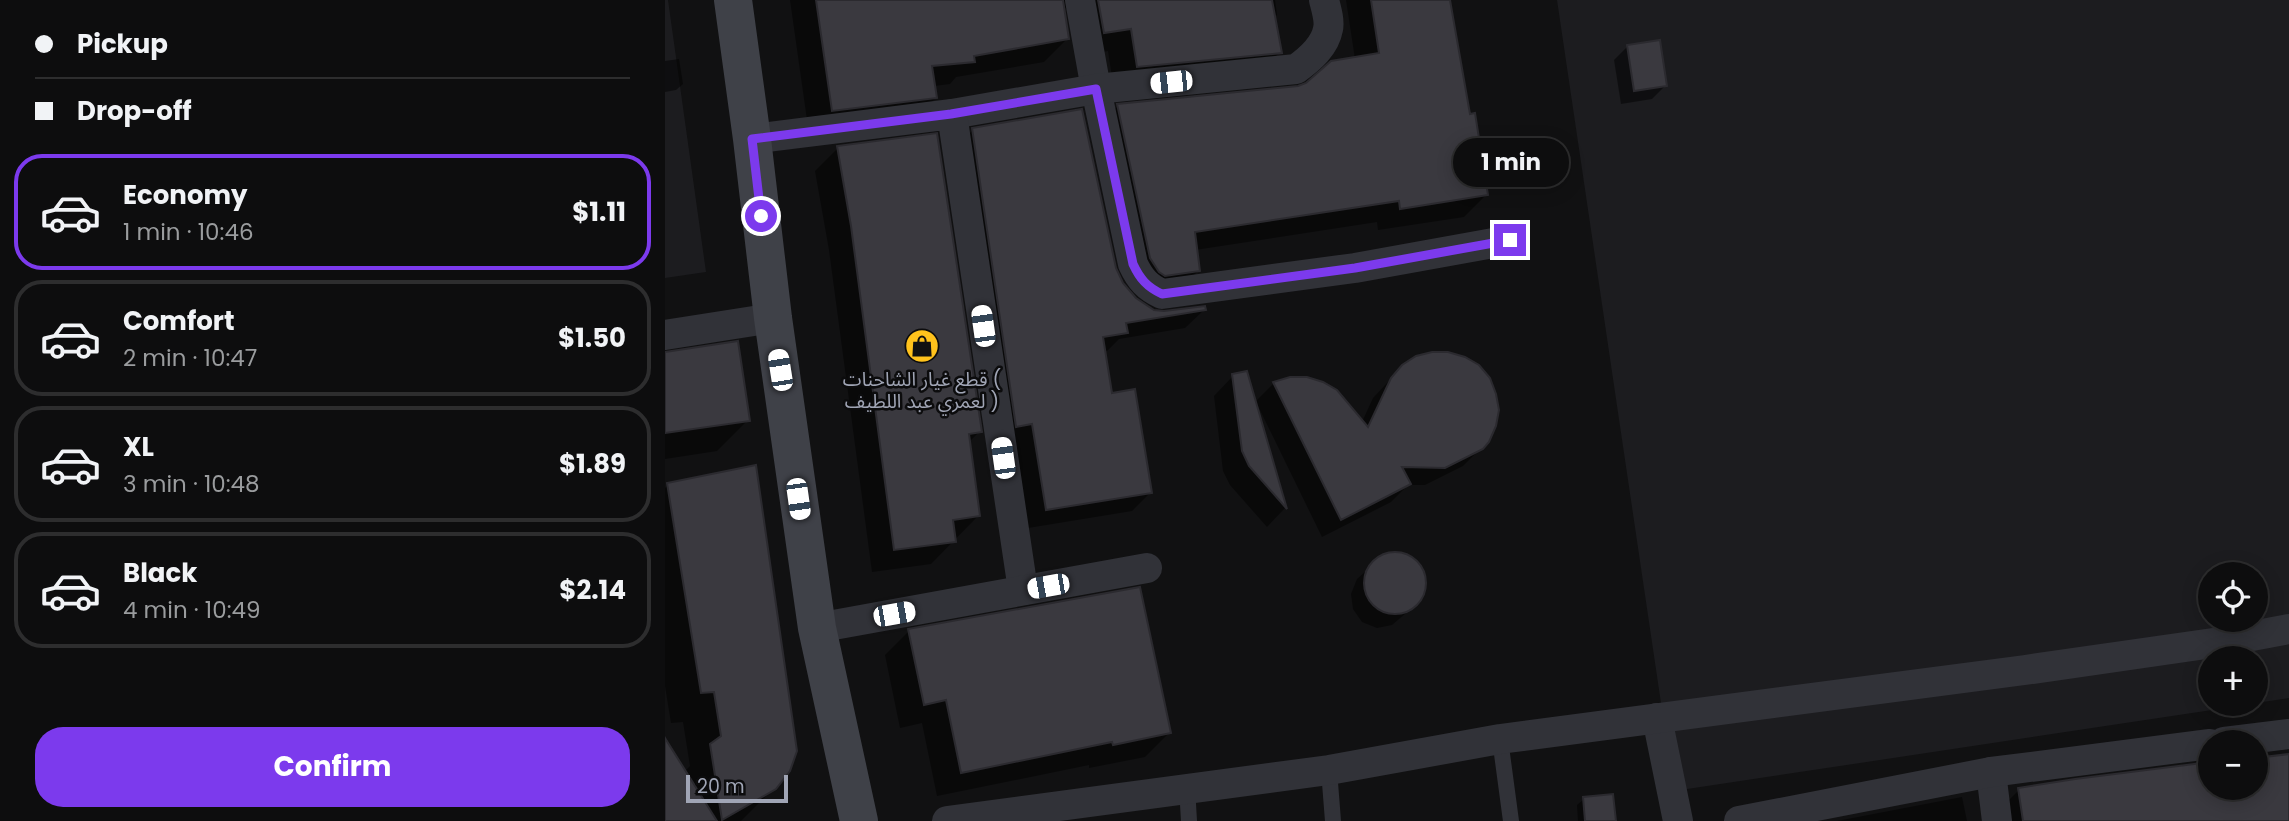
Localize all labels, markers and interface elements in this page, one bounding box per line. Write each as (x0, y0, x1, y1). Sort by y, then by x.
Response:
text: Pickup (77, 26, 168, 62)
car (1150, 69, 1193, 95)
text: Drop-off (77, 93, 192, 129)
callout: 1 min (1452, 138, 1568, 188)
text: 1 min (1481, 146, 1541, 178)
text: Economy (123, 177, 247, 213)
icon: car (39, 181, 102, 244)
text: $1.11 (572, 194, 626, 230)
route start (745, 200, 777, 232)
text: 1 min · 10:46 (123, 216, 254, 248)
route end (1494, 224, 1526, 256)
text: Comfort (123, 303, 235, 339)
car (970, 304, 997, 348)
icon: car (39, 307, 102, 370)
text: $1.50 (558, 320, 626, 356)
shop icon: قطع غيار الشاحنات ( لعمري عبد اللطيف ) (903, 327, 941, 365)
text: 2 min · 10:47 (123, 342, 257, 374)
car (767, 348, 794, 392)
place label: قطع غيار الشاحنات ( لعمري عبد اللطيف ) (843, 366, 1001, 416)
text: XL (123, 429, 154, 465)
icon: car (39, 433, 102, 496)
car (990, 436, 1017, 480)
text: $1.89 (559, 446, 626, 482)
text: 3 min · 10:48 (123, 468, 260, 500)
car (785, 477, 812, 521)
text: Black (123, 555, 197, 591)
icon: car (39, 559, 102, 622)
map controls (2198, 562, 2268, 800)
button: locate (2198, 562, 2268, 632)
text: $2.14 (559, 572, 626, 608)
car (1026, 572, 1071, 600)
text: 4 min · 10:49 (123, 594, 261, 626)
car (872, 600, 917, 628)
button: + (2198, 646, 2268, 716)
button: Confirm (35, 727, 630, 807)
button: − (2198, 730, 2268, 800)
scale bar (686, 772, 787, 804)
text: 20 m (697, 773, 745, 800)

